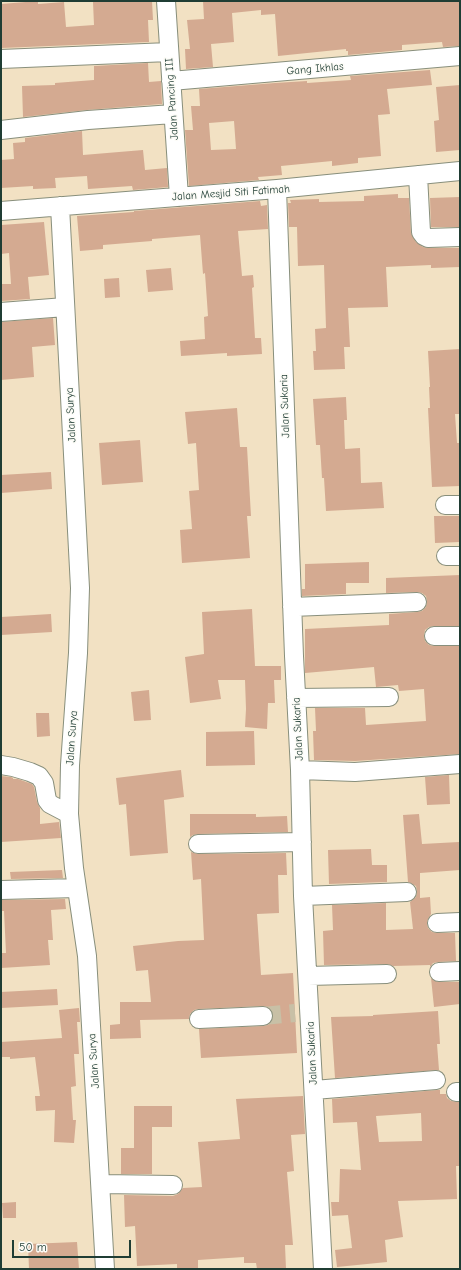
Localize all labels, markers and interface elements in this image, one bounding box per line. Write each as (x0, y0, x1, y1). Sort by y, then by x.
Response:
street label: Jalan Pancing III (163, 57, 181, 141)
street label: Gang Ikhlas (286, 60, 344, 78)
street label: Jalan Mesjid Siti Fatimah (172, 182, 290, 204)
street label: Jalan Sukaria (277, 374, 293, 438)
street label: Jalan Surya (63, 387, 79, 443)
street label: Jalan Sukaria (290, 697, 306, 761)
street label: Jalan Surya (63, 710, 81, 766)
street label: Jalan Sukaria (304, 1021, 320, 1085)
street label: Jalan Surya (85, 1033, 103, 1089)
scale bar (14, 1232, 133, 1258)
text: 50 m (19, 1240, 47, 1254)

